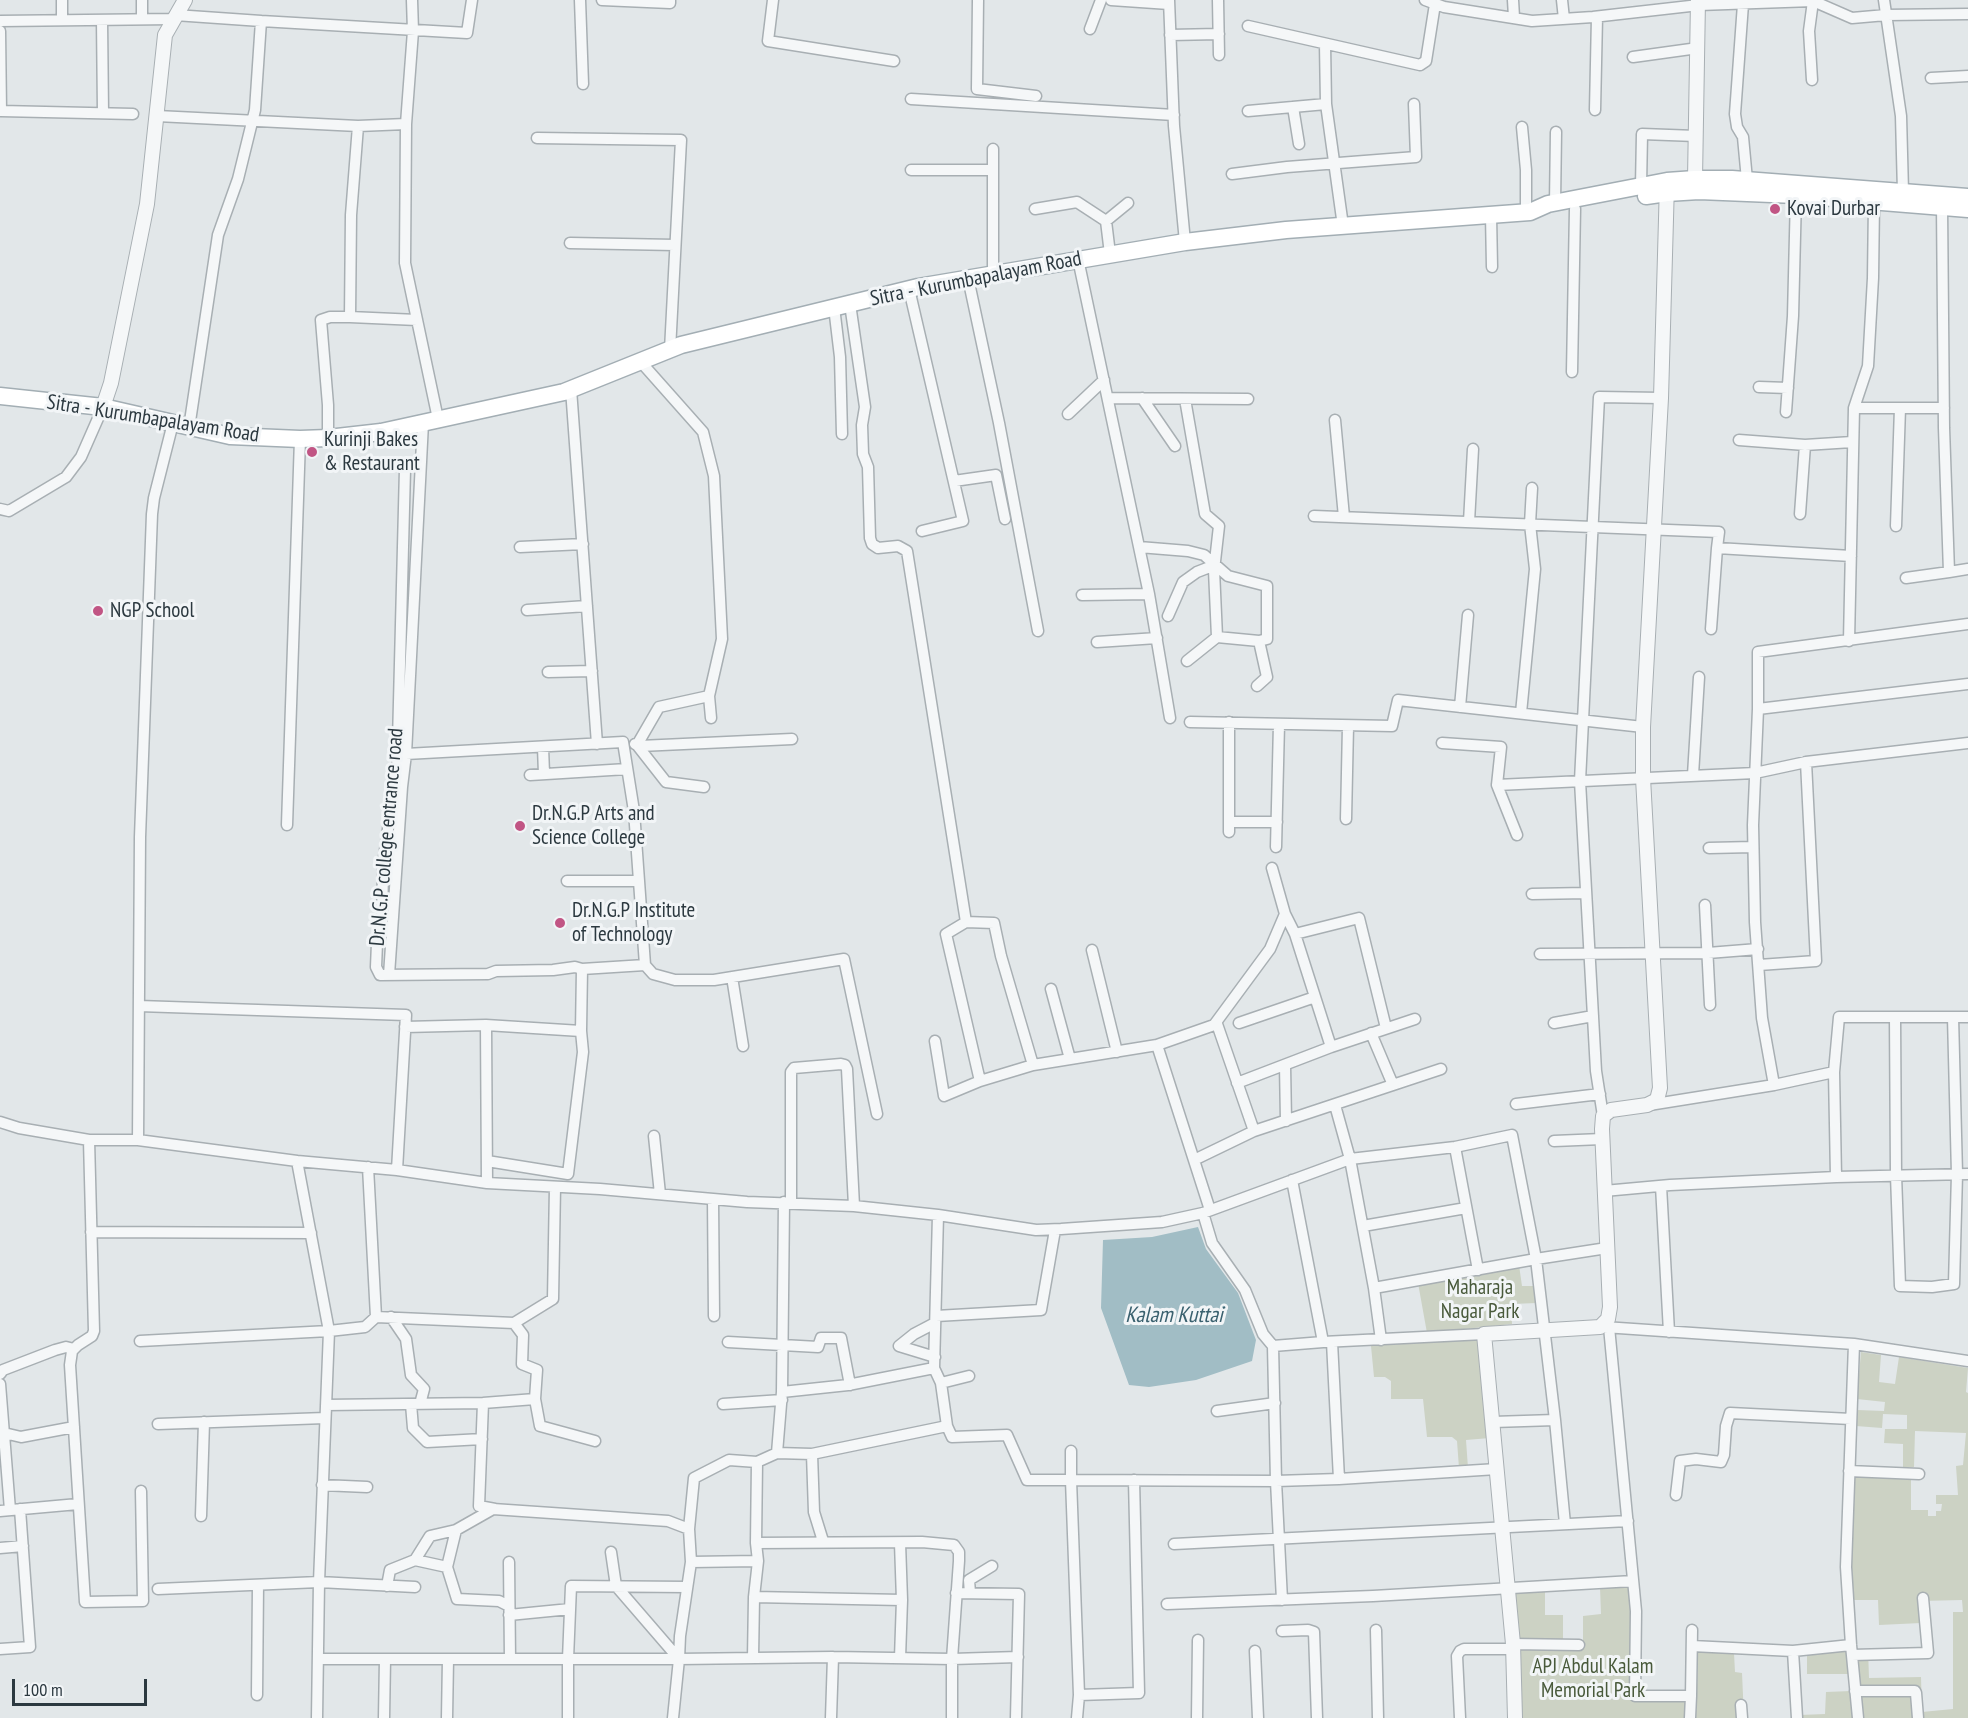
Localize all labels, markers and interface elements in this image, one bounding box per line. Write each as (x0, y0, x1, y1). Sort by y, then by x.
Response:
place label: Kovai Durbar (1787, 196, 1880, 222)
marker: Kovai Durbar (1768, 202, 1782, 216)
street label: Sitra - Kurumbapalayam Road (868, 246, 1084, 312)
street label: Sitra - Kurumbapalayam Road (45, 390, 261, 448)
place label: Kurinji Bakes & Restaurant (324, 427, 420, 477)
marker: Kurinji Bakes & Restaurant (305, 445, 319, 459)
place label: NGP School (110, 598, 194, 624)
marker: NGP School (91, 604, 105, 618)
street label: Dr.N.G.P college entrance road (365, 727, 409, 947)
place label: Dr.N.G.P Arts and Science College (532, 801, 655, 851)
marker: Dr.N.G.P Arts and Science College (513, 819, 527, 833)
place label: Dr.N.G.P Institute of Technology (572, 898, 695, 948)
marker: Dr.N.G.P Institute of Technology (553, 916, 567, 930)
park label: Maharaja Nagar Park (1441, 1275, 1519, 1325)
water label: Kalam Kuttai (1125, 1303, 1223, 1329)
park label: APJ Abdul Kalam Memorial Park (1533, 1654, 1653, 1704)
scale bar (15, 1667, 150, 1705)
text: 100 m (23, 1678, 63, 1701)

